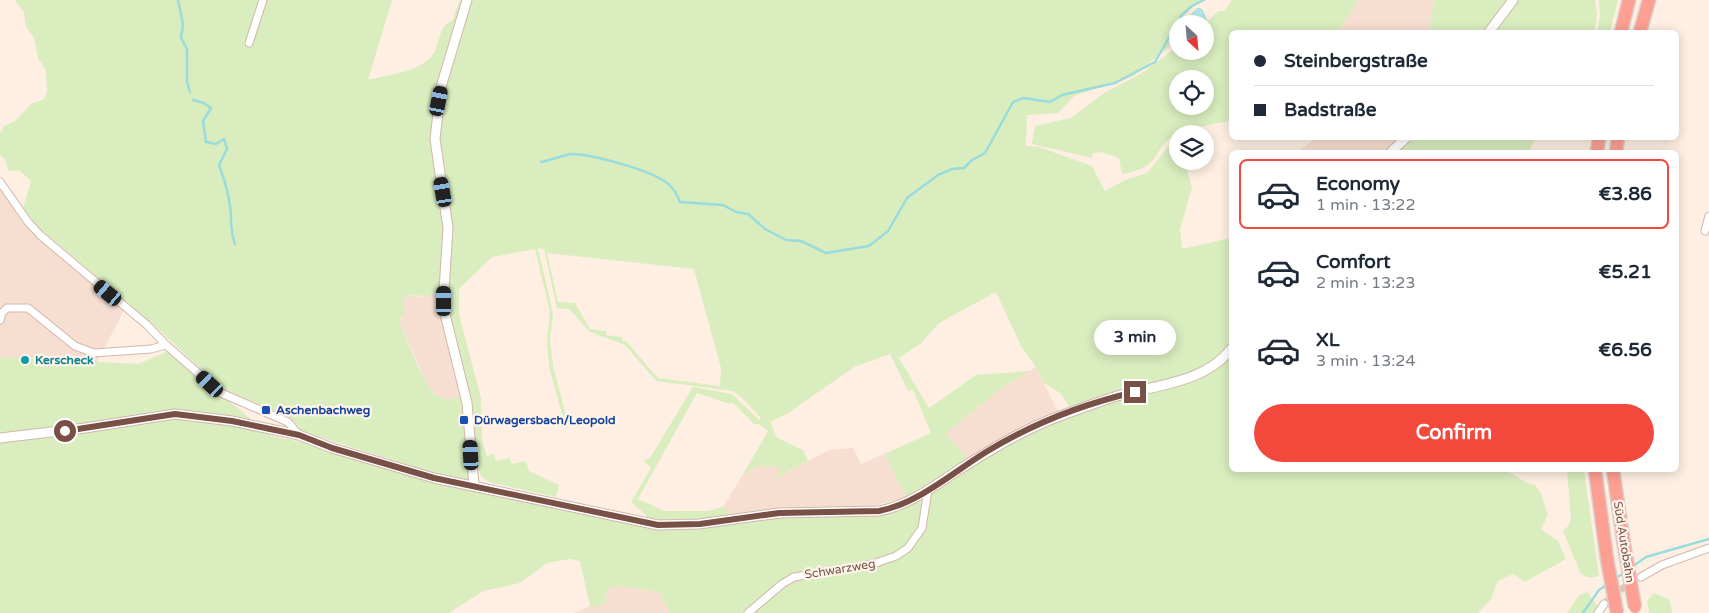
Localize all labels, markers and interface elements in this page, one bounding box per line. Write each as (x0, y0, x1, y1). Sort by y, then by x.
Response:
north arrow (1169, 15, 1214, 60)
map controls (1169, 15, 1214, 170)
text: Steinbergstraße (1284, 50, 1428, 72)
button: locate (1169, 70, 1214, 115)
car (428, 85, 449, 117)
text: Badstraße (1284, 99, 1376, 121)
button: layers (1169, 125, 1214, 170)
icon: car (1256, 172, 1301, 217)
text: Economy (1316, 173, 1400, 195)
car (433, 176, 452, 208)
text: €3.86 (1598, 183, 1652, 205)
text: 1 min · 13:22 (1316, 195, 1415, 215)
icon: car (1256, 250, 1301, 295)
text: Comfort (1316, 251, 1390, 273)
text: €5.21 (1598, 261, 1652, 283)
text: 2 min · 13:23 (1316, 273, 1415, 293)
car (91, 278, 124, 308)
car (436, 286, 451, 316)
callout: 3 min (1094, 320, 1176, 354)
text: 3 min (1114, 327, 1156, 347)
icon: car (1256, 328, 1301, 373)
text: XL (1316, 329, 1340, 351)
text: €6.56 (1598, 339, 1652, 361)
text: 3 min · 13:24 (1316, 351, 1415, 371)
place label: Kerscheck (35, 353, 94, 367)
marker: Kerscheck (19, 354, 31, 366)
car (193, 368, 226, 400)
route end (1124, 381, 1146, 403)
place label: Aschenbachweg (276, 403, 370, 418)
marker: Aschenbachweg (260, 404, 272, 416)
button: Confirm (1254, 404, 1654, 462)
place label: Dürwagersbach/Leopold (474, 413, 615, 428)
marker: Dürwagersbach/Leopold (458, 414, 470, 426)
route start (54, 420, 76, 442)
car (462, 440, 479, 470)
street label: Süd Autobahn (1611, 500, 1637, 584)
street label: Schwarzweg (804, 556, 876, 582)

